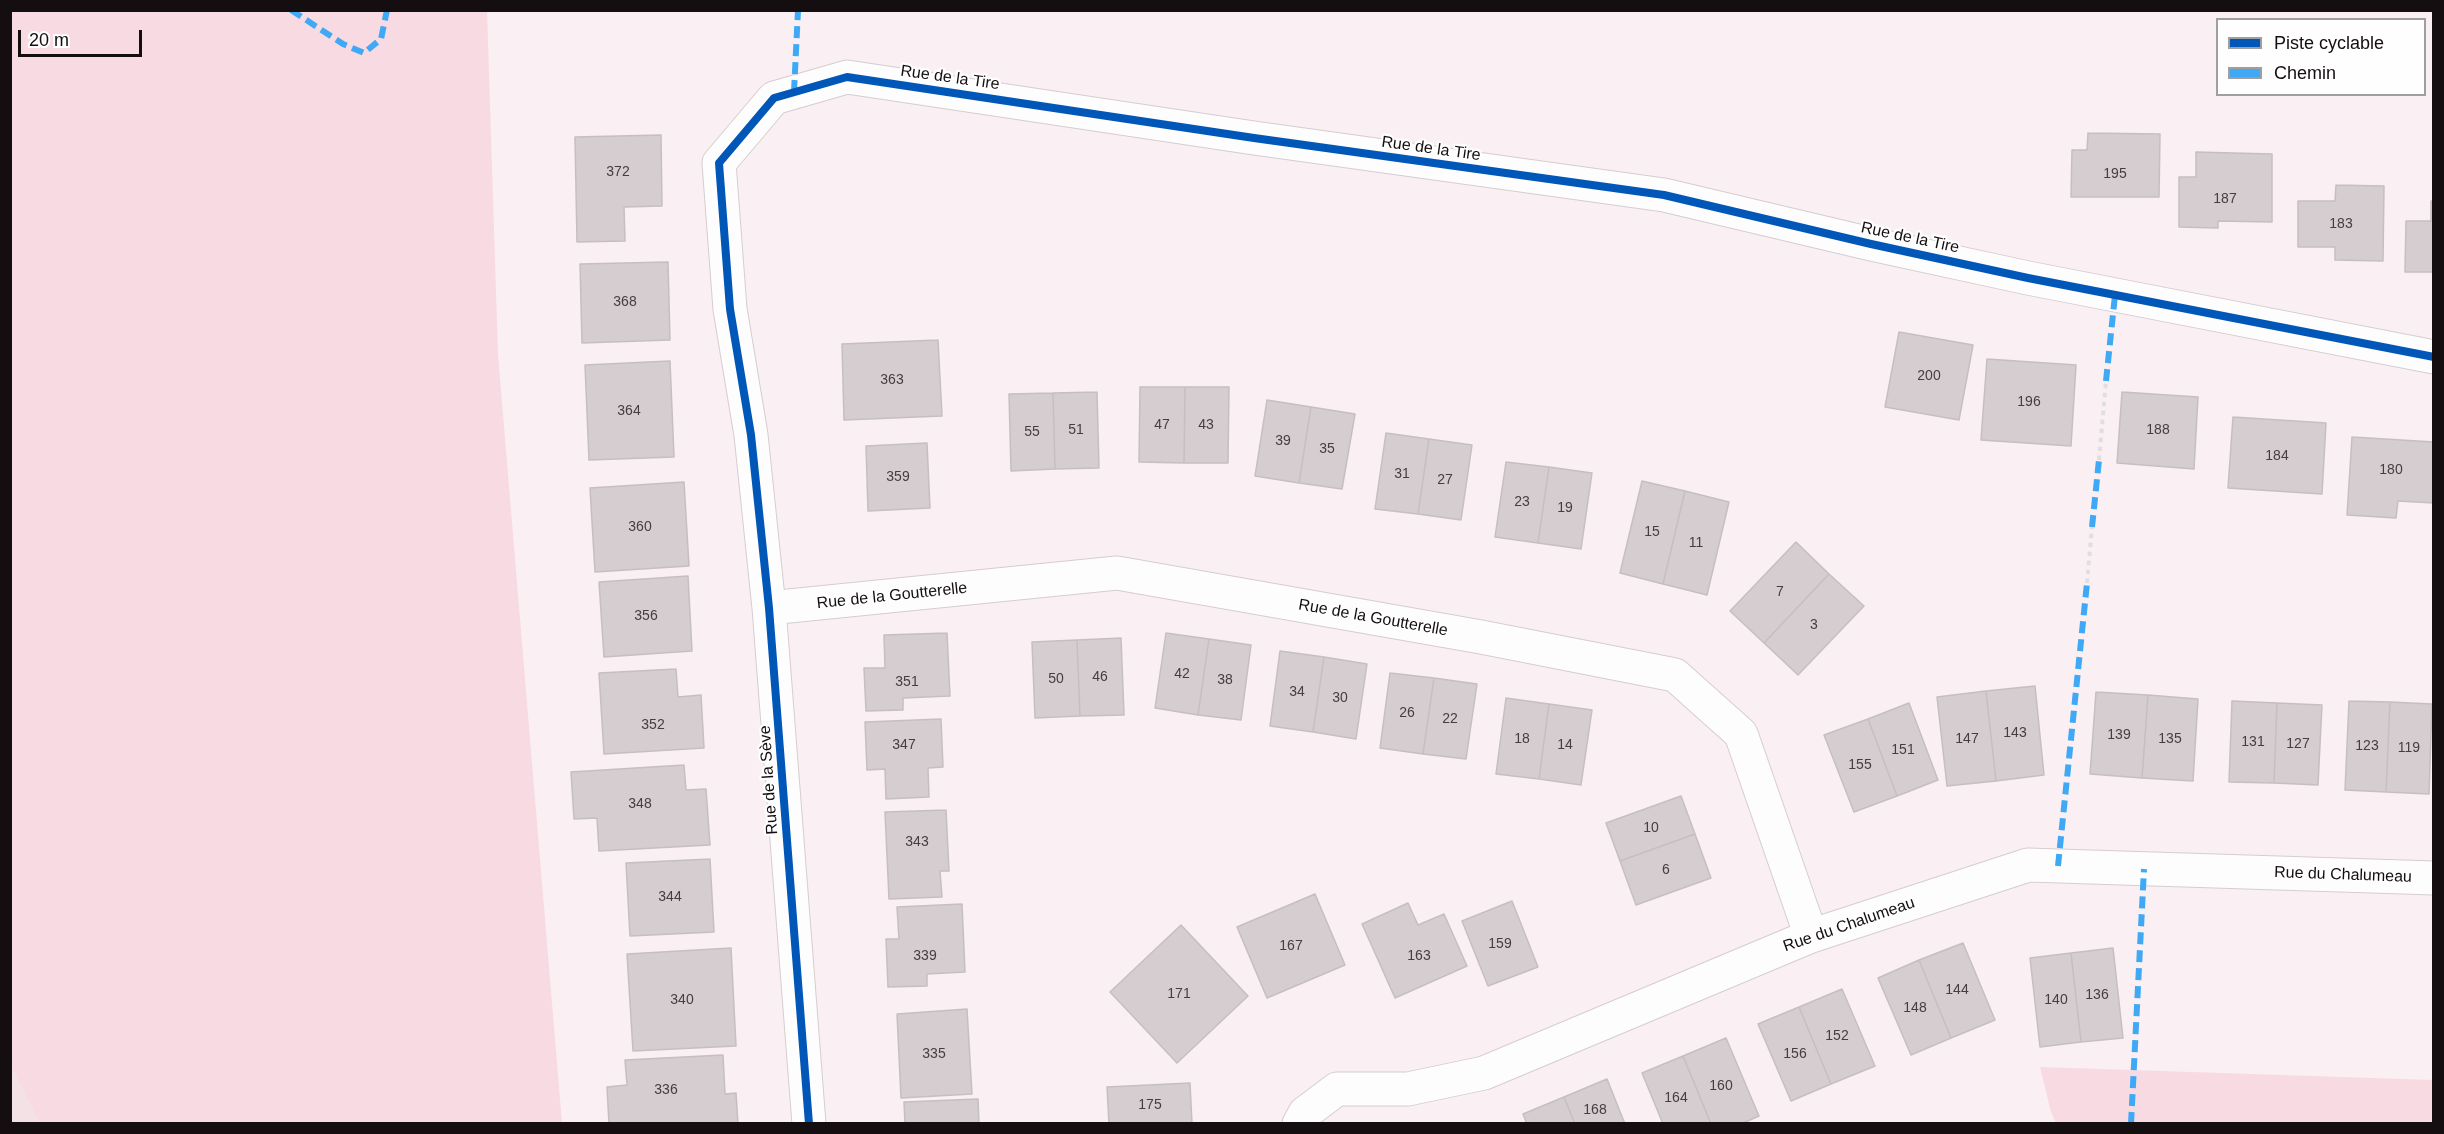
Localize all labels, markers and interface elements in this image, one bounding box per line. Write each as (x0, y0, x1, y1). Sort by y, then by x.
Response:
scale bar (21, 18, 146, 56)
legend (2216, 18, 2426, 96)
text: 20 m (29, 30, 69, 50)
text: Piste cyclable (2274, 33, 2384, 53)
street label: Rue de la Tire (899, 62, 1001, 94)
text: Chemin (2274, 63, 2336, 83)
street label: Rue de la Tire (1380, 133, 1482, 165)
house number: 372 (606, 164, 630, 180)
house number: 195 (2103, 166, 2127, 182)
house number: 187 (2213, 191, 2237, 207)
house number: 183 (2329, 216, 2353, 232)
street label: Rue de la Tire (1859, 218, 1961, 258)
house number: 368 (613, 294, 637, 310)
house number: 200 (1917, 368, 1941, 384)
house number: 363 (880, 372, 904, 388)
house number: 196 (2017, 394, 2041, 410)
house number: 364 (617, 403, 641, 419)
house number: 47 (1154, 417, 1170, 433)
house number: 43 (1198, 417, 1214, 433)
house number: 51 (1068, 422, 1084, 438)
house number: 188 (2146, 422, 2170, 438)
house number: 55 (1024, 424, 1040, 440)
house number: 39 (1275, 433, 1291, 449)
house number: 35 (1319, 441, 1335, 457)
house number: 184 (2265, 448, 2289, 464)
house number: 180 (2379, 462, 2403, 478)
house number: 31 (1394, 466, 1410, 482)
house number: 359 (886, 469, 910, 485)
house number: 27 (1437, 472, 1453, 488)
house number: 23 (1514, 494, 1530, 510)
house number: 19 (1557, 500, 1573, 516)
house number: 360 (628, 519, 652, 535)
house number: 15 (1644, 524, 1660, 540)
house number: 11 (1689, 535, 1703, 551)
street label: Rue de la Goutterelle (816, 579, 968, 613)
house number: 7 (1776, 584, 1784, 600)
street label: Rue de la Goutterelle (1297, 595, 1449, 641)
house number: 356 (634, 608, 658, 624)
house number: 3 (1810, 617, 1818, 633)
house number: 42 (1174, 666, 1190, 682)
house number: 46 (1092, 669, 1108, 685)
house number: 50 (1048, 671, 1064, 687)
house number: 38 (1217, 672, 1233, 688)
house number: 351 (895, 674, 919, 690)
house number: 34 (1289, 684, 1305, 700)
house number: 30 (1332, 690, 1348, 706)
house number: 26 (1399, 705, 1415, 721)
house number: 22 (1442, 711, 1458, 727)
house number: 352 (641, 717, 665, 733)
street label: Rue de la Sève (756, 725, 782, 835)
house number: 143 (2003, 725, 2027, 741)
house number: 139 (2107, 727, 2131, 743)
house number: 18 (1514, 731, 1530, 747)
house number: 147 (1955, 731, 1979, 747)
house number: 135 (2158, 731, 2182, 747)
house number: 131 (2241, 734, 2265, 750)
house number: 127 (2286, 736, 2310, 752)
house number: 347 (892, 737, 916, 753)
house number: 14 (1557, 737, 1573, 753)
house number: 123 (2355, 738, 2379, 754)
house number: 119 (2398, 740, 2420, 756)
house number: 151 (1891, 742, 1915, 758)
house number: 155 (1848, 757, 1872, 773)
house number: 348 (628, 796, 652, 812)
house number: 10 (1643, 820, 1659, 836)
house number: 343 (905, 834, 929, 850)
house number: 6 (1662, 862, 1670, 878)
street label: Rue du Chalumeau (2274, 863, 2412, 887)
house number: 344 (658, 889, 682, 905)
street label: Rue du Chalumeau (1781, 893, 1917, 957)
house number: 159 (1488, 936, 1512, 952)
house number: 167 (1279, 938, 1303, 954)
house number: 339 (913, 948, 937, 964)
house number: 163 (1407, 948, 1431, 964)
house number: 144 (1945, 982, 1969, 998)
house number: 171 (1167, 986, 1191, 1002)
house number: 136 (2085, 987, 2109, 1003)
house number: 340 (670, 992, 694, 1008)
house number: 140 (2044, 992, 2068, 1008)
house number: 148 (1903, 1000, 1927, 1016)
house number: 152 (1825, 1028, 1849, 1044)
house number: 335 (922, 1046, 946, 1062)
house number: 156 (1783, 1046, 1807, 1062)
house number: 160 (1709, 1078, 1733, 1094)
house number: 336 (654, 1082, 678, 1098)
house number: 164 (1664, 1090, 1688, 1106)
house number: 175 (1138, 1097, 1162, 1113)
house number: 168 (1583, 1102, 1607, 1118)

